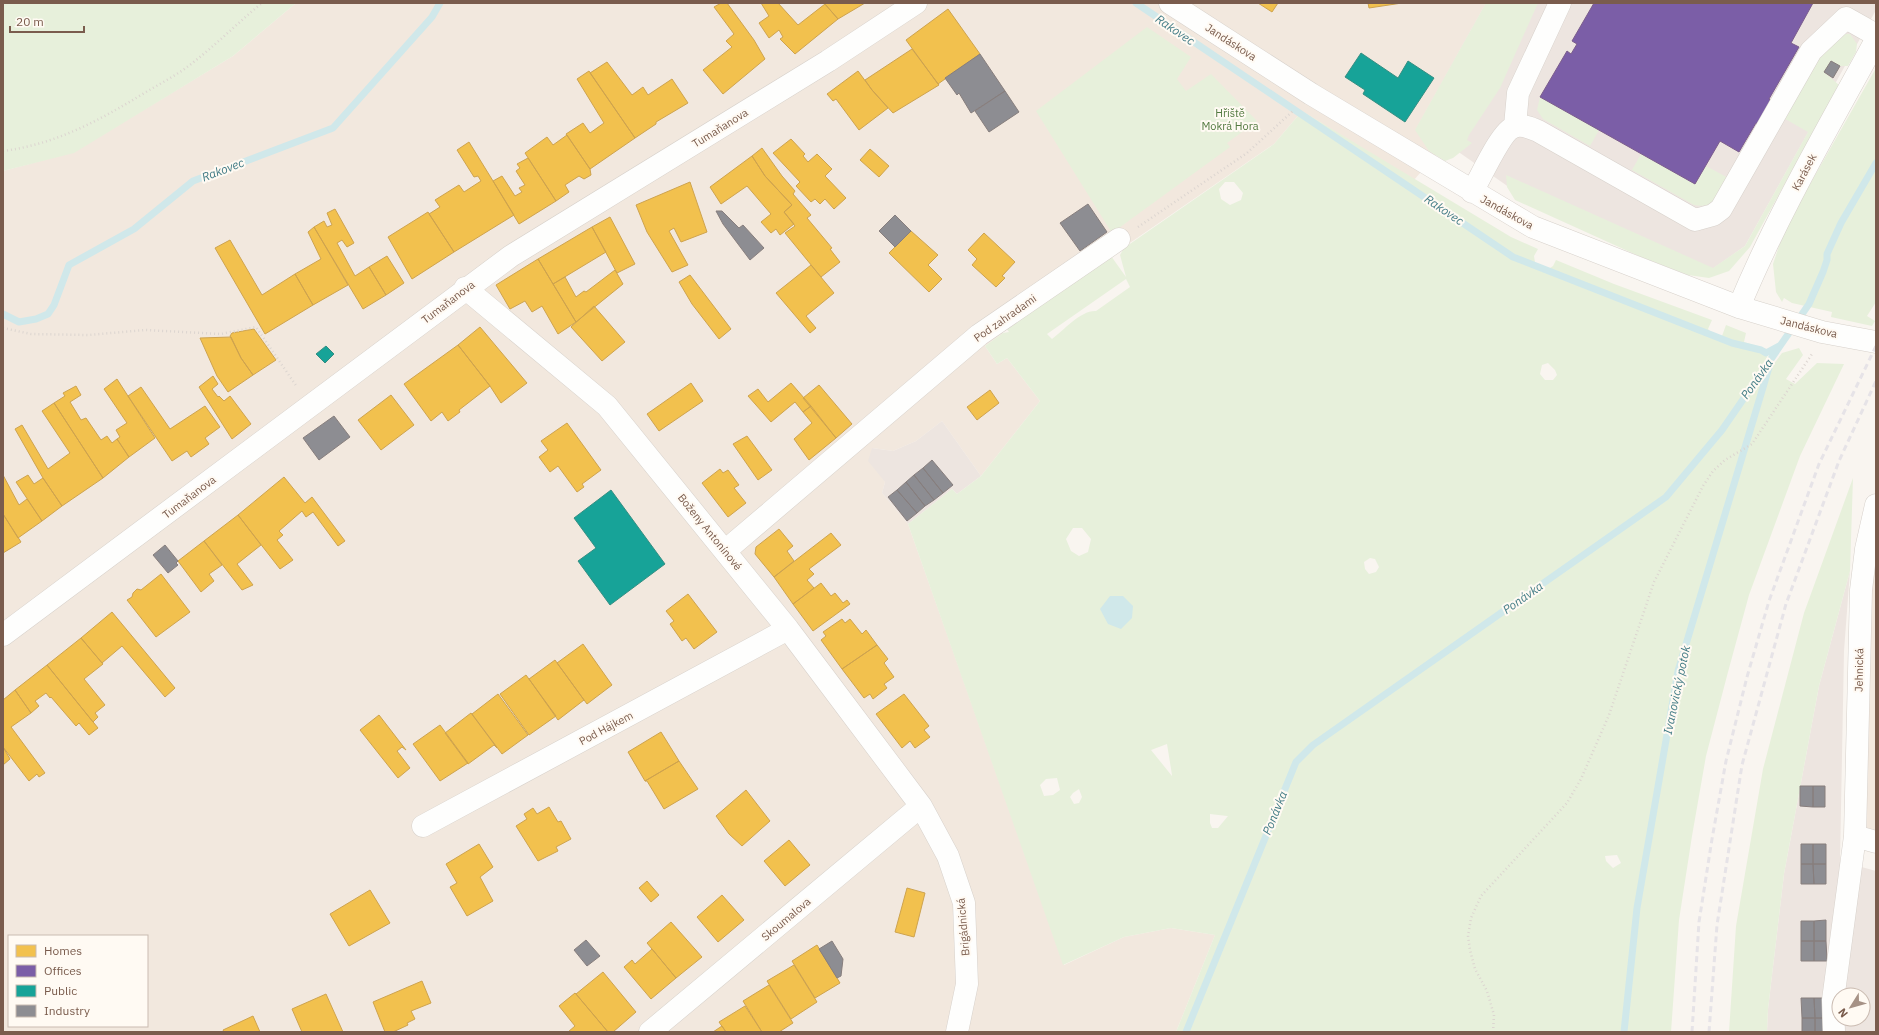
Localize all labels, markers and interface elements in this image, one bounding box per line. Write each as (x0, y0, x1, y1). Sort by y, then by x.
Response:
scale bar (10, 8, 84, 34)
water label: Rakovec (1153, 11, 1198, 48)
text: 20 m (16, 14, 44, 29)
street label: Jandáskova (1203, 20, 1259, 64)
street label: Tumaňanova (690, 105, 751, 151)
park label: Hřiště Mokrá Hora (1201, 106, 1259, 133)
street label: Karásek (1788, 151, 1820, 193)
water label: Rakovec (200, 155, 246, 184)
water label: Rakovec (1422, 191, 1467, 228)
street label: Jandáskova (1478, 192, 1536, 232)
street label: Tumaňanova (419, 277, 478, 327)
street label: Pod zahradami (971, 291, 1039, 345)
street label: Jandáskova (1779, 313, 1839, 341)
water label: Ponávka (1737, 356, 1776, 402)
street label: Tumaňanova (160, 472, 219, 522)
street label: Boženy Antonínové (675, 491, 745, 573)
water label: Ponávka (1500, 578, 1546, 617)
water label: Ivanovický potok (1660, 643, 1693, 736)
street label: Jehnická (1852, 648, 1866, 692)
street label: Pod Hájkem (577, 708, 635, 748)
water label: Ponávka (1259, 789, 1290, 837)
street label: Skoumalova (758, 894, 814, 944)
street label: Brigádnická (953, 897, 973, 957)
legend (8, 935, 148, 1027)
text: Homes (44, 943, 82, 958)
text: Offices (44, 963, 82, 978)
text: Public (44, 983, 77, 998)
north arrow (1831, 987, 1871, 1027)
text: Industry (44, 1003, 90, 1018)
text: N (1835, 1006, 1851, 1020)

